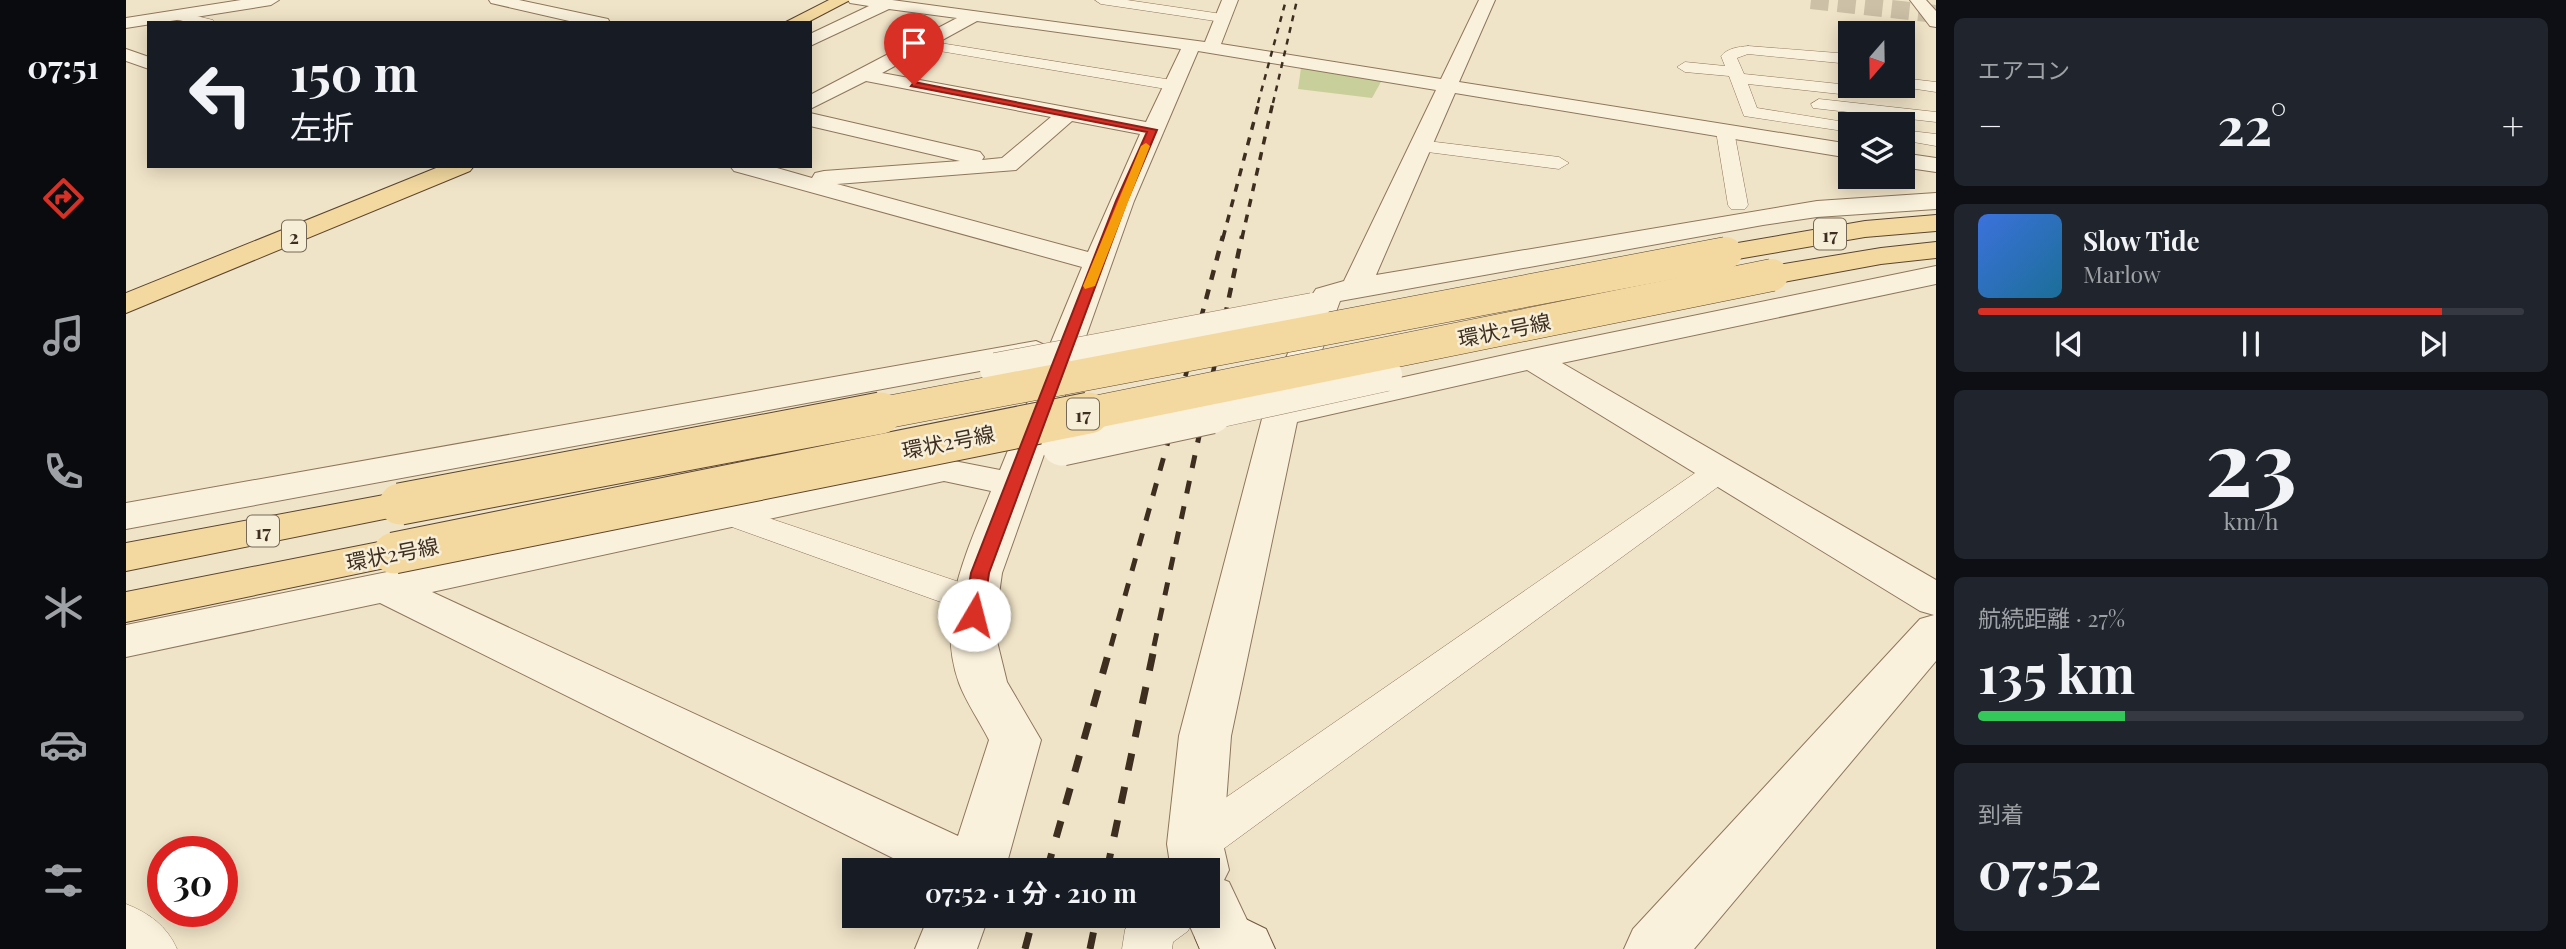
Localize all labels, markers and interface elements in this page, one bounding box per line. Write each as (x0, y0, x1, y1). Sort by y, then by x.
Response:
pin (884, 13, 944, 85)
north arrow (1838, 21, 1914, 98)
map controls (1838, 21, 1915, 189)
icon: arrive (895, 24, 933, 62)
text: 150 m (290, 39, 418, 104)
text: 07:51 (27, 44, 99, 87)
icon: left (175, 49, 266, 140)
text: エアコン (1978, 54, 2070, 85)
text: 22° (2218, 90, 2287, 159)
text: − (1978, 99, 2003, 150)
text: + (2502, 99, 2524, 150)
text: 左折 (290, 104, 354, 147)
button: layers (1838, 112, 1915, 189)
icon: directions (39, 174, 88, 223)
road number: 17 (1814, 218, 1846, 250)
road number: 2 (282, 220, 306, 252)
text: Slow Tide (2083, 223, 2200, 258)
text: Marlow (2083, 258, 2161, 289)
street label: 環状2号線 (1455, 306, 1553, 352)
icon: music (39, 311, 88, 360)
icon: previous (2050, 325, 2088, 363)
icon: pause (2232, 325, 2270, 363)
icon: next (2414, 325, 2452, 363)
road number: 17 (1067, 398, 1099, 430)
text: 23 (2205, 399, 2297, 520)
street label: 環状2号線 (899, 418, 997, 464)
icon: phone (39, 447, 88, 496)
text: km/h (2223, 505, 2279, 536)
road number: 17 (247, 516, 279, 546)
street label: 環状2号線 (343, 530, 441, 576)
position arrow (937, 578, 1011, 652)
icon: climate (39, 583, 88, 632)
text: 航続距離 · 27% (1978, 602, 2125, 633)
text: 135 km (1978, 638, 2135, 707)
icon: car (39, 720, 88, 769)
text: 到着 (1978, 798, 2024, 829)
text: 07:52 (1978, 834, 2101, 903)
speed limit sign: 30 (147, 836, 238, 927)
icon: filters (39, 856, 88, 905)
text: 07:52 · 1 分 · 210 m (925, 875, 1137, 910)

